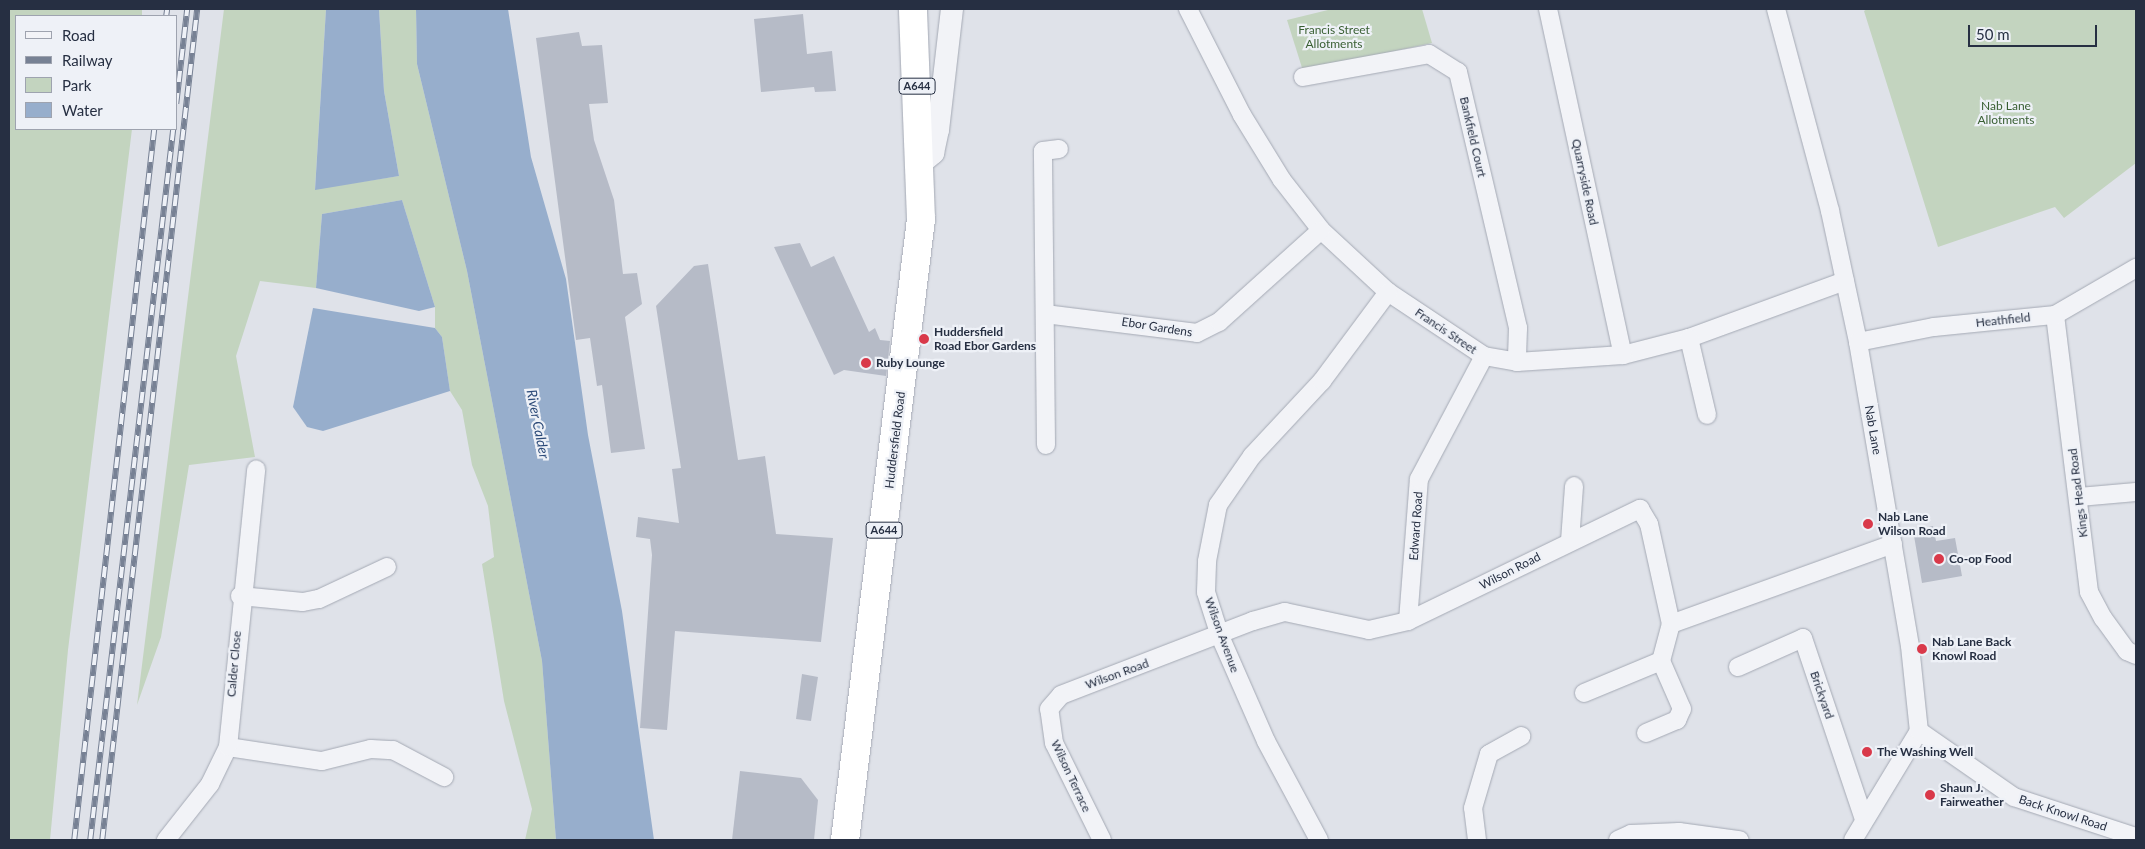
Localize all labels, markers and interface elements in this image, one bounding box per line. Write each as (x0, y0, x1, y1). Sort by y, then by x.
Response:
legend (15, 15, 178, 130)
scale bar (1970, 15, 2099, 47)
park label: Francis Street Allotments (1298, 23, 1370, 51)
text: 50 m (1976, 25, 2010, 43)
text: Road (62, 26, 95, 44)
text: Railway (62, 51, 113, 69)
text: Park (62, 76, 91, 94)
road number: A644 (898, 78, 936, 94)
street label: Bankfield Court (1457, 95, 1489, 179)
park label: Nab Lane Allotments (1977, 99, 2035, 127)
text: Water (62, 101, 103, 119)
street label: Quarryside Road (1569, 138, 1601, 226)
street label: Francis Street (1412, 305, 1480, 357)
street label: Heathfield (1975, 310, 2031, 330)
street label: Ebor Gardens (1121, 314, 1193, 340)
place label: Huddersfield Road Ebor Gardens (934, 325, 1036, 353)
marker: Huddersfield Road Ebor Gardens (918, 333, 930, 345)
place label: Ruby Lounge (876, 356, 945, 370)
marker: Ruby Lounge (860, 357, 872, 369)
water label: River Calder (523, 388, 553, 460)
street label: Huddersfield Road (882, 391, 908, 489)
street label: Nab Lane (1862, 404, 1884, 456)
street label: Kings Head Road (2065, 448, 2091, 538)
street label: Edward Road (1406, 491, 1426, 561)
place label: Nab Lane Wilson Road (1878, 510, 1946, 538)
marker: Nab Lane Wilson Road (1862, 518, 1874, 530)
road number: A644 (865, 522, 903, 538)
street label: Wilson Road (1477, 549, 1543, 593)
place label: Co-op Food (1949, 552, 2012, 566)
marker: Co-op Food (1933, 553, 1945, 565)
street label: Wilson Avenue (1202, 595, 1242, 675)
street label: Calder Close (224, 630, 244, 698)
place label: Nab Lane Back Knowl Road (1932, 635, 2011, 663)
marker: Nab Lane Back Knowl Road (1916, 643, 1928, 655)
street label: Wilson Road (1083, 656, 1151, 692)
street label: Brickyard (1807, 669, 1837, 721)
street label: Wilson Terrace (1048, 737, 1094, 815)
place label: The Washing Well (1877, 745, 1974, 759)
marker: The Washing Well (1861, 746, 1873, 758)
place label: Shaun J. Fairweather (1940, 781, 2004, 809)
marker: Shaun J. Fairweather (1924, 789, 1936, 801)
street label: Back Knowl Road (2017, 792, 2109, 834)

